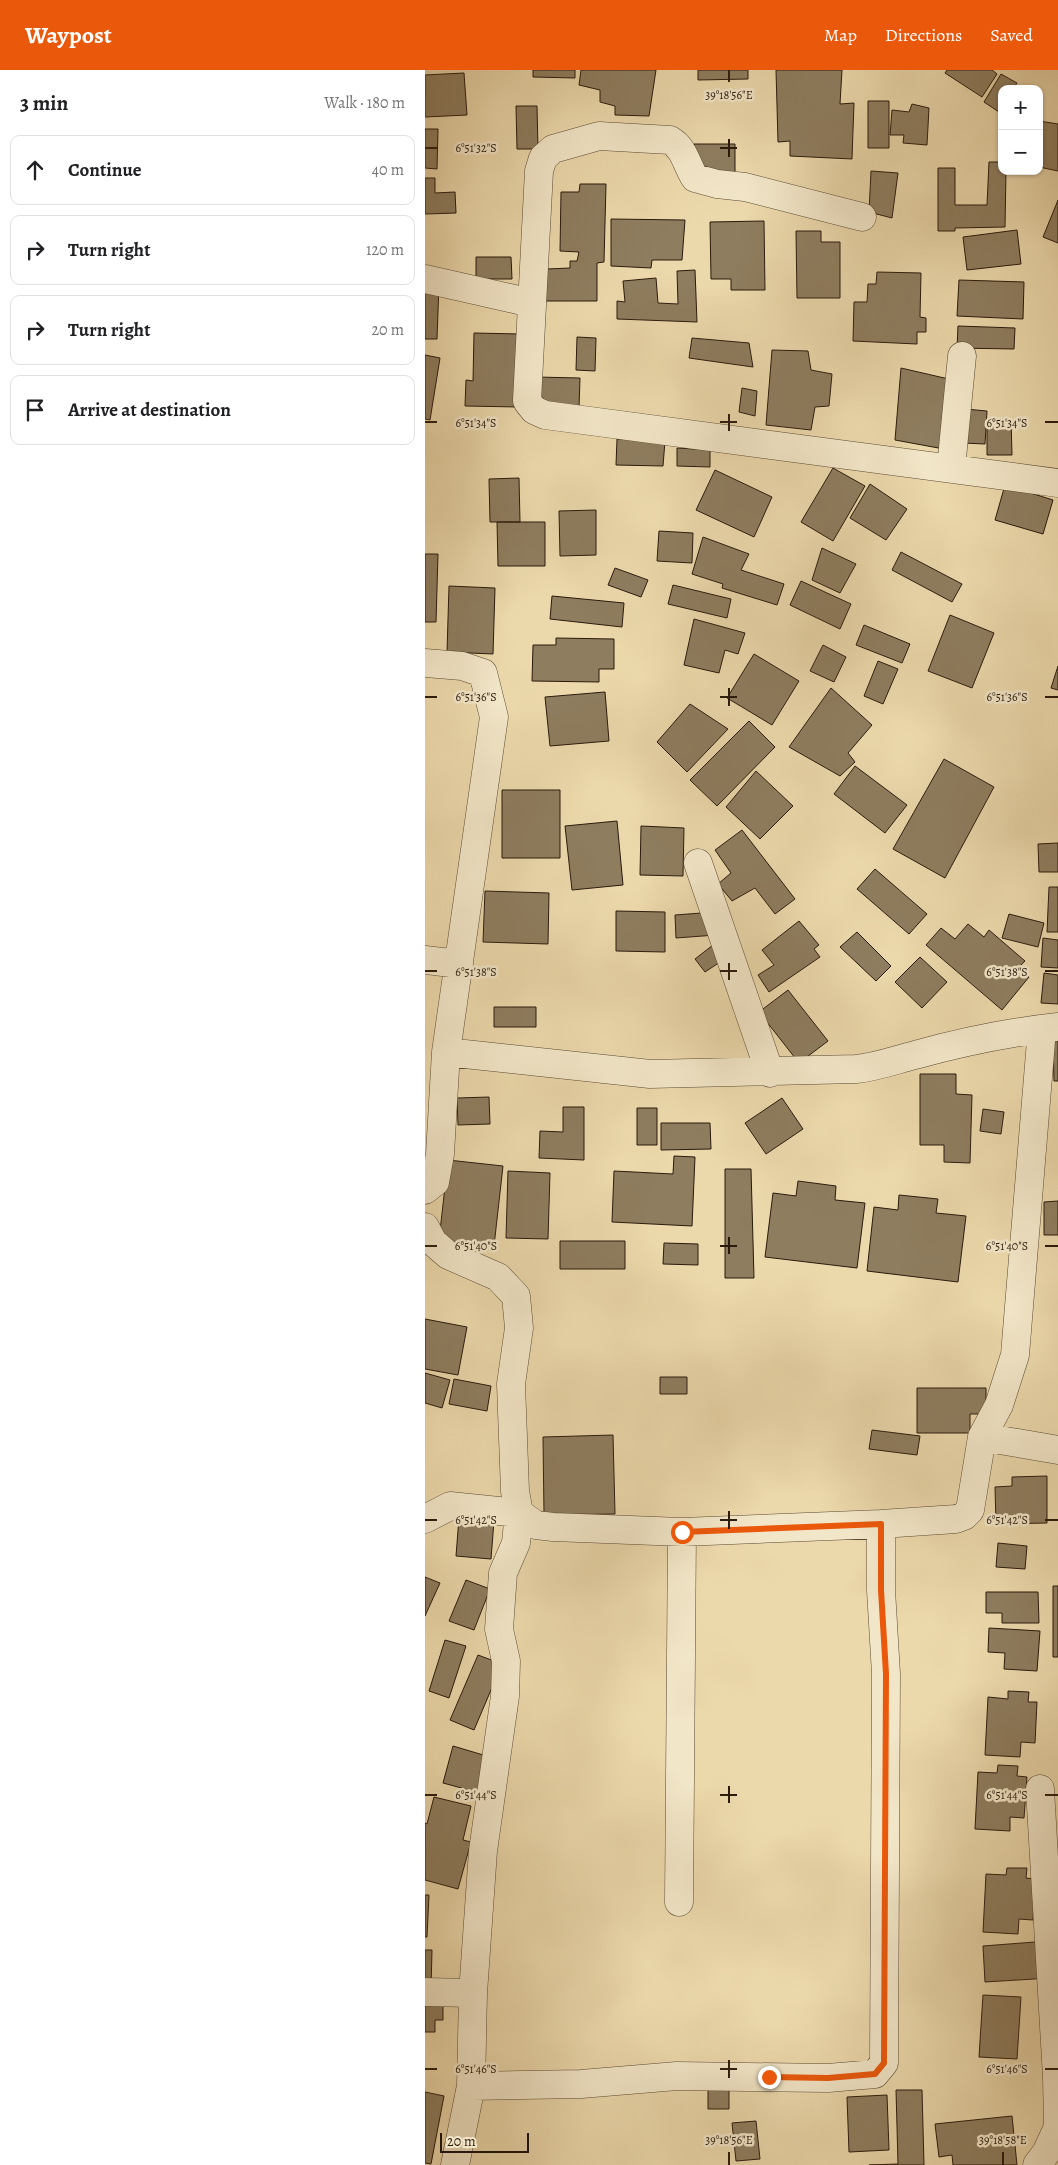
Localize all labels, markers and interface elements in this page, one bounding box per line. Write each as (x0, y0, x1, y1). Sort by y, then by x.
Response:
text: Waypost (25, 19, 112, 51)
text: Map (824, 23, 857, 47)
text: Directions (885, 23, 962, 47)
text: Saved (990, 23, 1033, 47)
map controls (998, 85, 1043, 175)
button: + (998, 85, 1043, 130)
text: 39°18'56"E (705, 87, 753, 103)
text: 3 min (20, 89, 68, 117)
text: Walk · 180 m (324, 92, 405, 114)
button: − (998, 130, 1043, 175)
text: 6°51'32"S (455, 140, 497, 156)
icon: ahead (21, 156, 49, 184)
text: Continue (68, 157, 142, 183)
text: 40 m (372, 159, 404, 181)
icon: right (21, 236, 49, 264)
text: Turn right (68, 237, 150, 263)
text: 120 m (366, 239, 404, 261)
icon: right (21, 316, 49, 344)
text: Turn right (68, 317, 150, 343)
text: 20 m (371, 319, 404, 341)
icon: arrive (21, 396, 49, 424)
text: Arrive at destination (68, 397, 231, 423)
text: 6°51'34"S (456, 415, 496, 431)
text: 6°51'34"S (987, 415, 1027, 431)
text: 6°51'36"S (455, 689, 497, 705)
text: 6°51'36"S (986, 689, 1028, 705)
text: 6°51'38"S (455, 964, 497, 980)
text: 6°51'38"S (986, 964, 1028, 980)
text: 6°51'40"S (455, 1238, 497, 1254)
text: 6°51'40"S (986, 1238, 1028, 1254)
text: 6°51'42"S (455, 1512, 497, 1528)
text: 6°51'42"S (986, 1512, 1028, 1528)
route start (671, 1521, 694, 1544)
text: 6°51'44"S (455, 1787, 497, 1803)
text: 6°51'44"S (986, 1787, 1028, 1803)
text: 6°51'46"S (455, 2061, 497, 2077)
text: 6°51'46"S (986, 2061, 1028, 2077)
route end (758, 2066, 781, 2089)
scale bar (440, 2130, 529, 2153)
text: 20 m (447, 2132, 476, 2151)
text: 39°18'56"E (705, 2132, 753, 2148)
text: 39°18'58"E (979, 2132, 1027, 2148)

